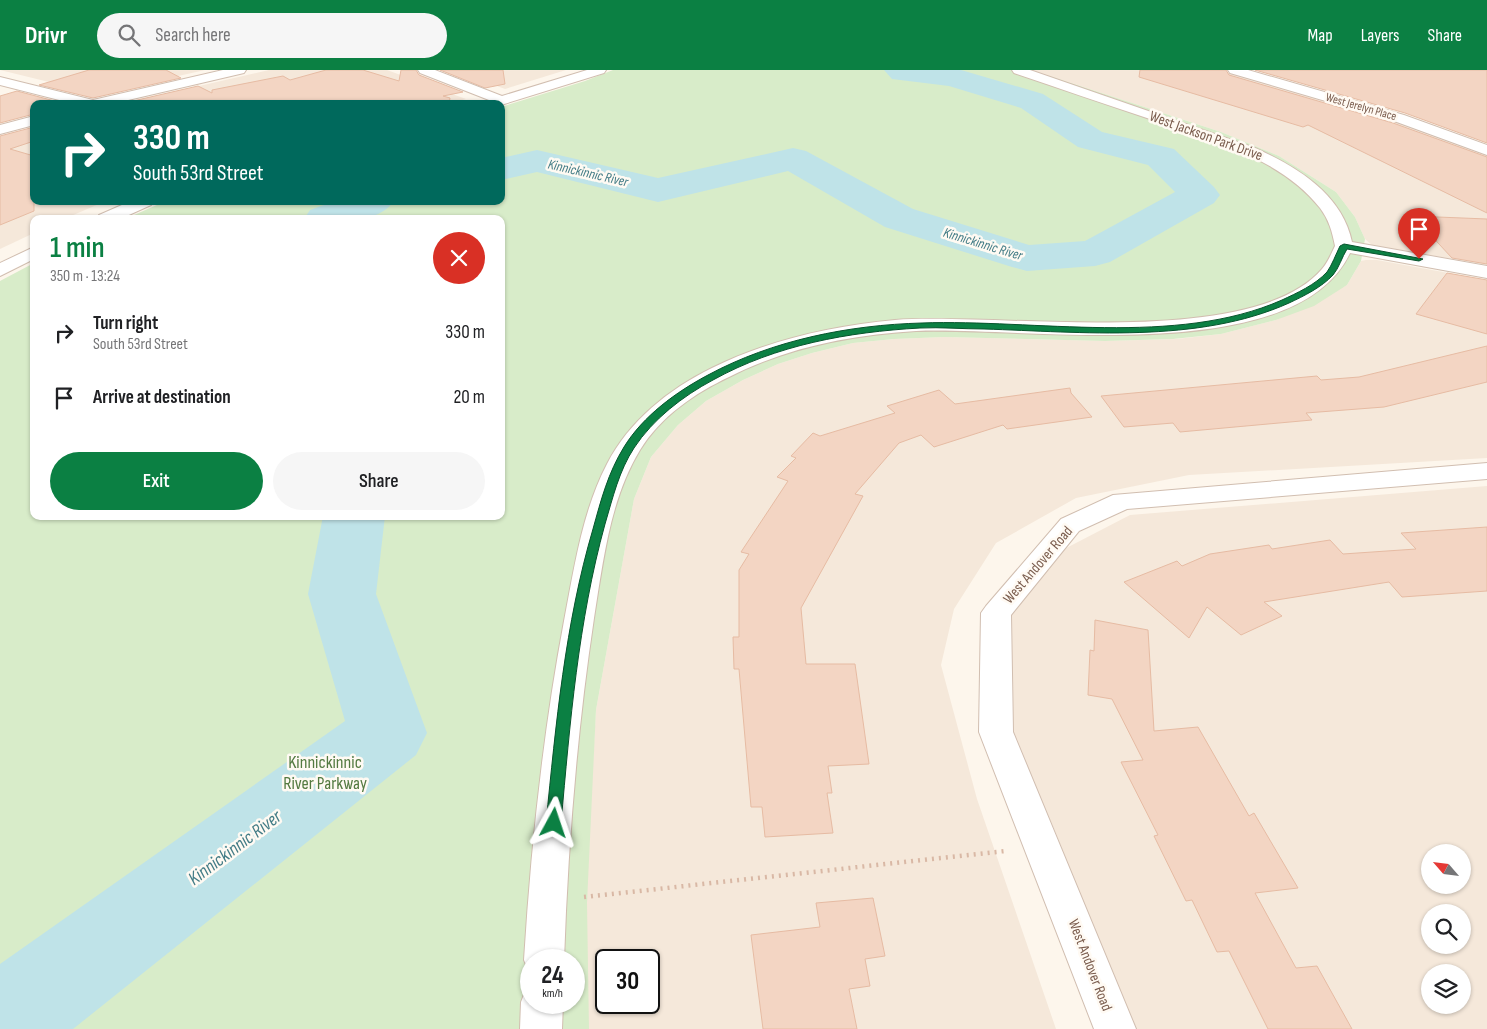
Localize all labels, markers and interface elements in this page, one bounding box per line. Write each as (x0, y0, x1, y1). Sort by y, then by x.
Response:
search box (97, 13, 447, 58)
text: Drivr (25, 21, 67, 50)
icon: search (115, 21, 143, 49)
text: Search here (155, 24, 231, 47)
text: Map (1308, 25, 1333, 46)
text: Layers (1361, 25, 1400, 46)
text: Share (1428, 25, 1462, 46)
street label: West Jerelyn Place (1324, 90, 1398, 124)
street label: West Jackson Park Drive (1147, 107, 1265, 165)
text: 330 m (133, 117, 210, 160)
icon: right (50, 120, 115, 185)
water label: Kinnickinnic River (546, 156, 631, 191)
text: South 53rd Street (133, 160, 263, 187)
pin (1398, 208, 1440, 259)
icon: arrive (1405, 215, 1433, 243)
water label: Kinnickinnic River (941, 224, 1026, 264)
text: 1 min (50, 230, 105, 266)
button: close (433, 232, 485, 284)
text: 350 m · 13:24 (50, 267, 120, 286)
text: Turn right (93, 312, 158, 335)
icon: right (50, 319, 78, 347)
text: 330 m (445, 321, 485, 344)
text: South 53rd Street (93, 335, 188, 354)
icon: arrive (50, 384, 78, 412)
text: Arrive at destination (93, 386, 231, 409)
text: 20 m (453, 386, 485, 409)
button: Exit (50, 452, 263, 510)
button: Share (273, 452, 485, 510)
street label: West Andover Road (999, 522, 1077, 608)
park label: Kinnickinnic River Parkway (283, 752, 367, 794)
position arrow (527, 796, 579, 848)
water label: Kinnickinnic River (184, 805, 287, 891)
north arrow (1421, 844, 1471, 894)
map controls (1421, 844, 1471, 1014)
button: search (1421, 904, 1471, 954)
street label: West Andover Road (1064, 916, 1116, 1014)
speed limit sign: 30 (595, 949, 660, 1014)
text: 24 (541, 960, 564, 991)
button: layers (1421, 964, 1471, 1014)
text: km/h (542, 986, 563, 1001)

